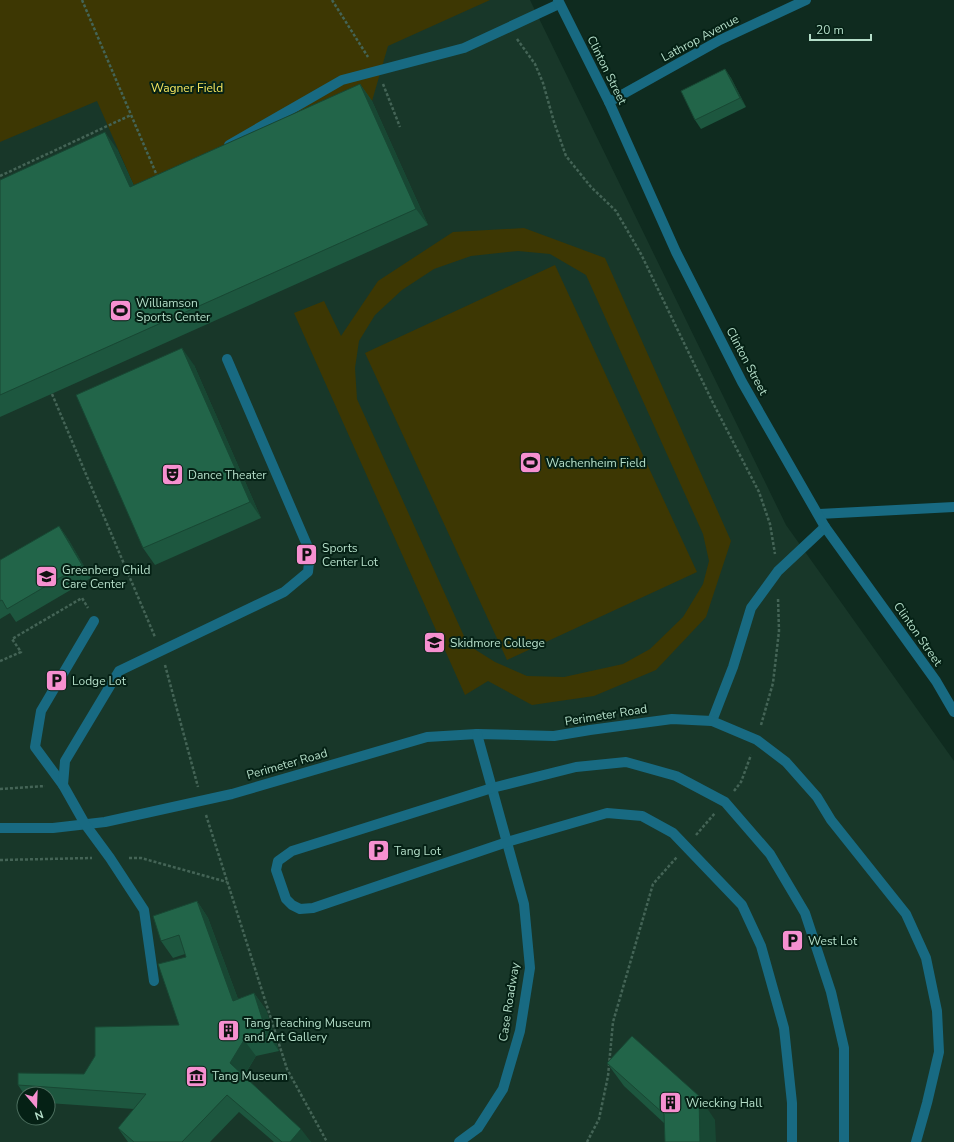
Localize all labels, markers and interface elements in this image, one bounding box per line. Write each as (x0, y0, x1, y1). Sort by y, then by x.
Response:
street label: Lathrop Avenue (658, 11, 742, 65)
scale bar (810, 16, 871, 42)
text: 20 m (816, 22, 844, 38)
street label: Clinton Street (583, 33, 631, 108)
park label: Wagner Field (151, 80, 223, 96)
place label: Williamson Sports Center (136, 295, 211, 325)
sports icon: Williamson Sports Center (107, 297, 133, 323)
street label: Clinton Street (722, 324, 772, 398)
sports icon: Wachenheim Field (518, 450, 544, 476)
place label: Wachenheim Field (546, 455, 646, 471)
theatre icon: Dance Theater (160, 462, 186, 488)
place label: Dance Theater (188, 467, 267, 483)
place label: Sports Center Lot (322, 540, 379, 570)
parking icon: Sports Center Lot (294, 542, 320, 568)
place label: Greenberg Child Care Center (62, 562, 150, 592)
school or university icon: Greenberg Child Care Center (33, 564, 59, 590)
street label: Clinton Street (890, 599, 946, 670)
school or university icon: Skidmore College (422, 630, 448, 656)
place label: Skidmore College (450, 635, 545, 651)
parking icon: Lodge Lot (43, 668, 69, 694)
place label: Lodge Lot (72, 673, 127, 689)
street label: Perimeter Road (564, 701, 648, 729)
street label: Perimeter Road (245, 745, 329, 783)
parking icon: Tang Lot (366, 838, 392, 864)
place label: Tang Lot (394, 843, 442, 859)
parking icon: West Lot (780, 928, 806, 954)
place label: West Lot (808, 933, 858, 949)
street label: Case Roadway (495, 961, 523, 1043)
place label: Tang Teaching Museum and Art Gallery (244, 1015, 371, 1045)
building icon: Tang Teaching Museum and Art Gallery (216, 1017, 242, 1043)
museum icon: Tang Museum (183, 1063, 209, 1089)
place label: Tang Museum (212, 1068, 288, 1084)
north arrow (16, 1086, 56, 1126)
building icon: Wiecking Hall (657, 1090, 683, 1116)
place label: Wiecking Hall (686, 1095, 763, 1111)
text: N (33, 1107, 45, 1123)

